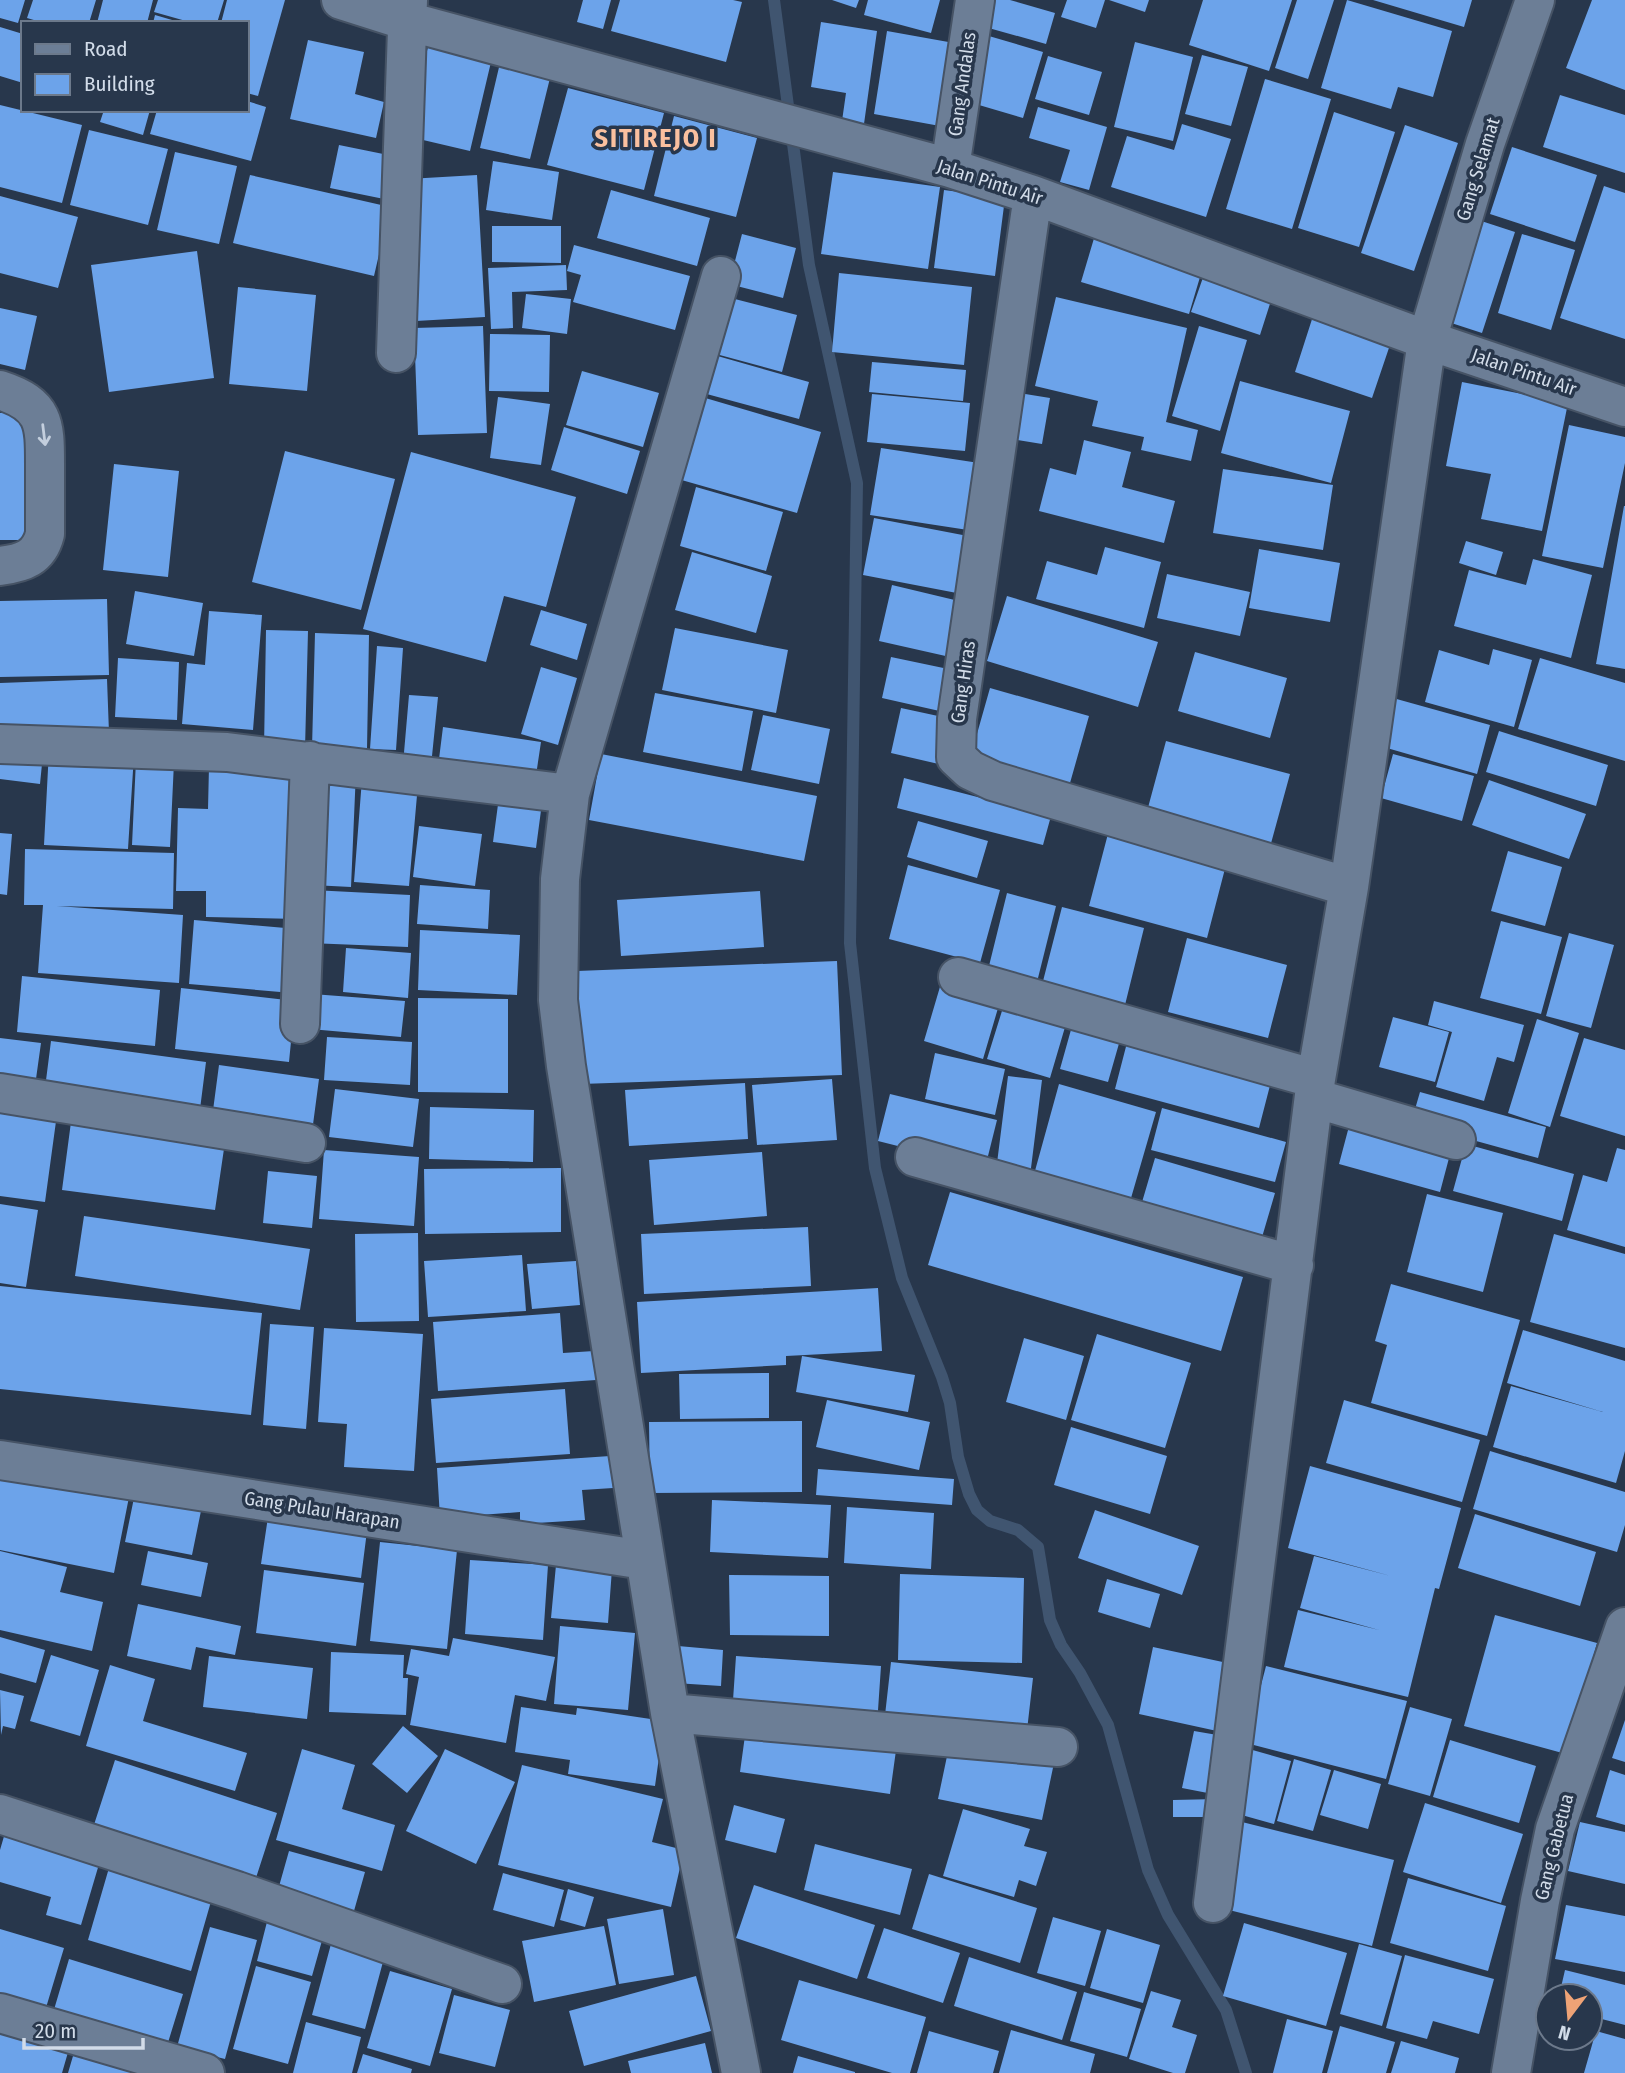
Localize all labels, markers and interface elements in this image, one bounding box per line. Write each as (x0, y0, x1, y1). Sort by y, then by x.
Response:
legend (21, 21, 248, 112)
street label: Gang Andalas (943, 30, 981, 138)
text: Road (84, 36, 128, 62)
text: Building (84, 71, 155, 97)
street label: Gang Selamat (1451, 114, 1505, 223)
district label: SITIREJO I (594, 123, 718, 154)
street label: Jalan Pintu Air (934, 154, 1046, 210)
street label: Jalan Pintu Air (1468, 343, 1580, 401)
one-way arrow (37, 423, 50, 446)
street label: Gang Hiras (946, 639, 980, 725)
street label: Gang Pulau Harapan (243, 1486, 401, 1534)
street label: Gang Gabetua (1530, 1791, 1578, 1903)
north arrow (1534, 1982, 1604, 2052)
scale bar (24, 2007, 144, 2050)
text: 20 m (35, 2018, 76, 2044)
text: N (1556, 2020, 1573, 2045)

